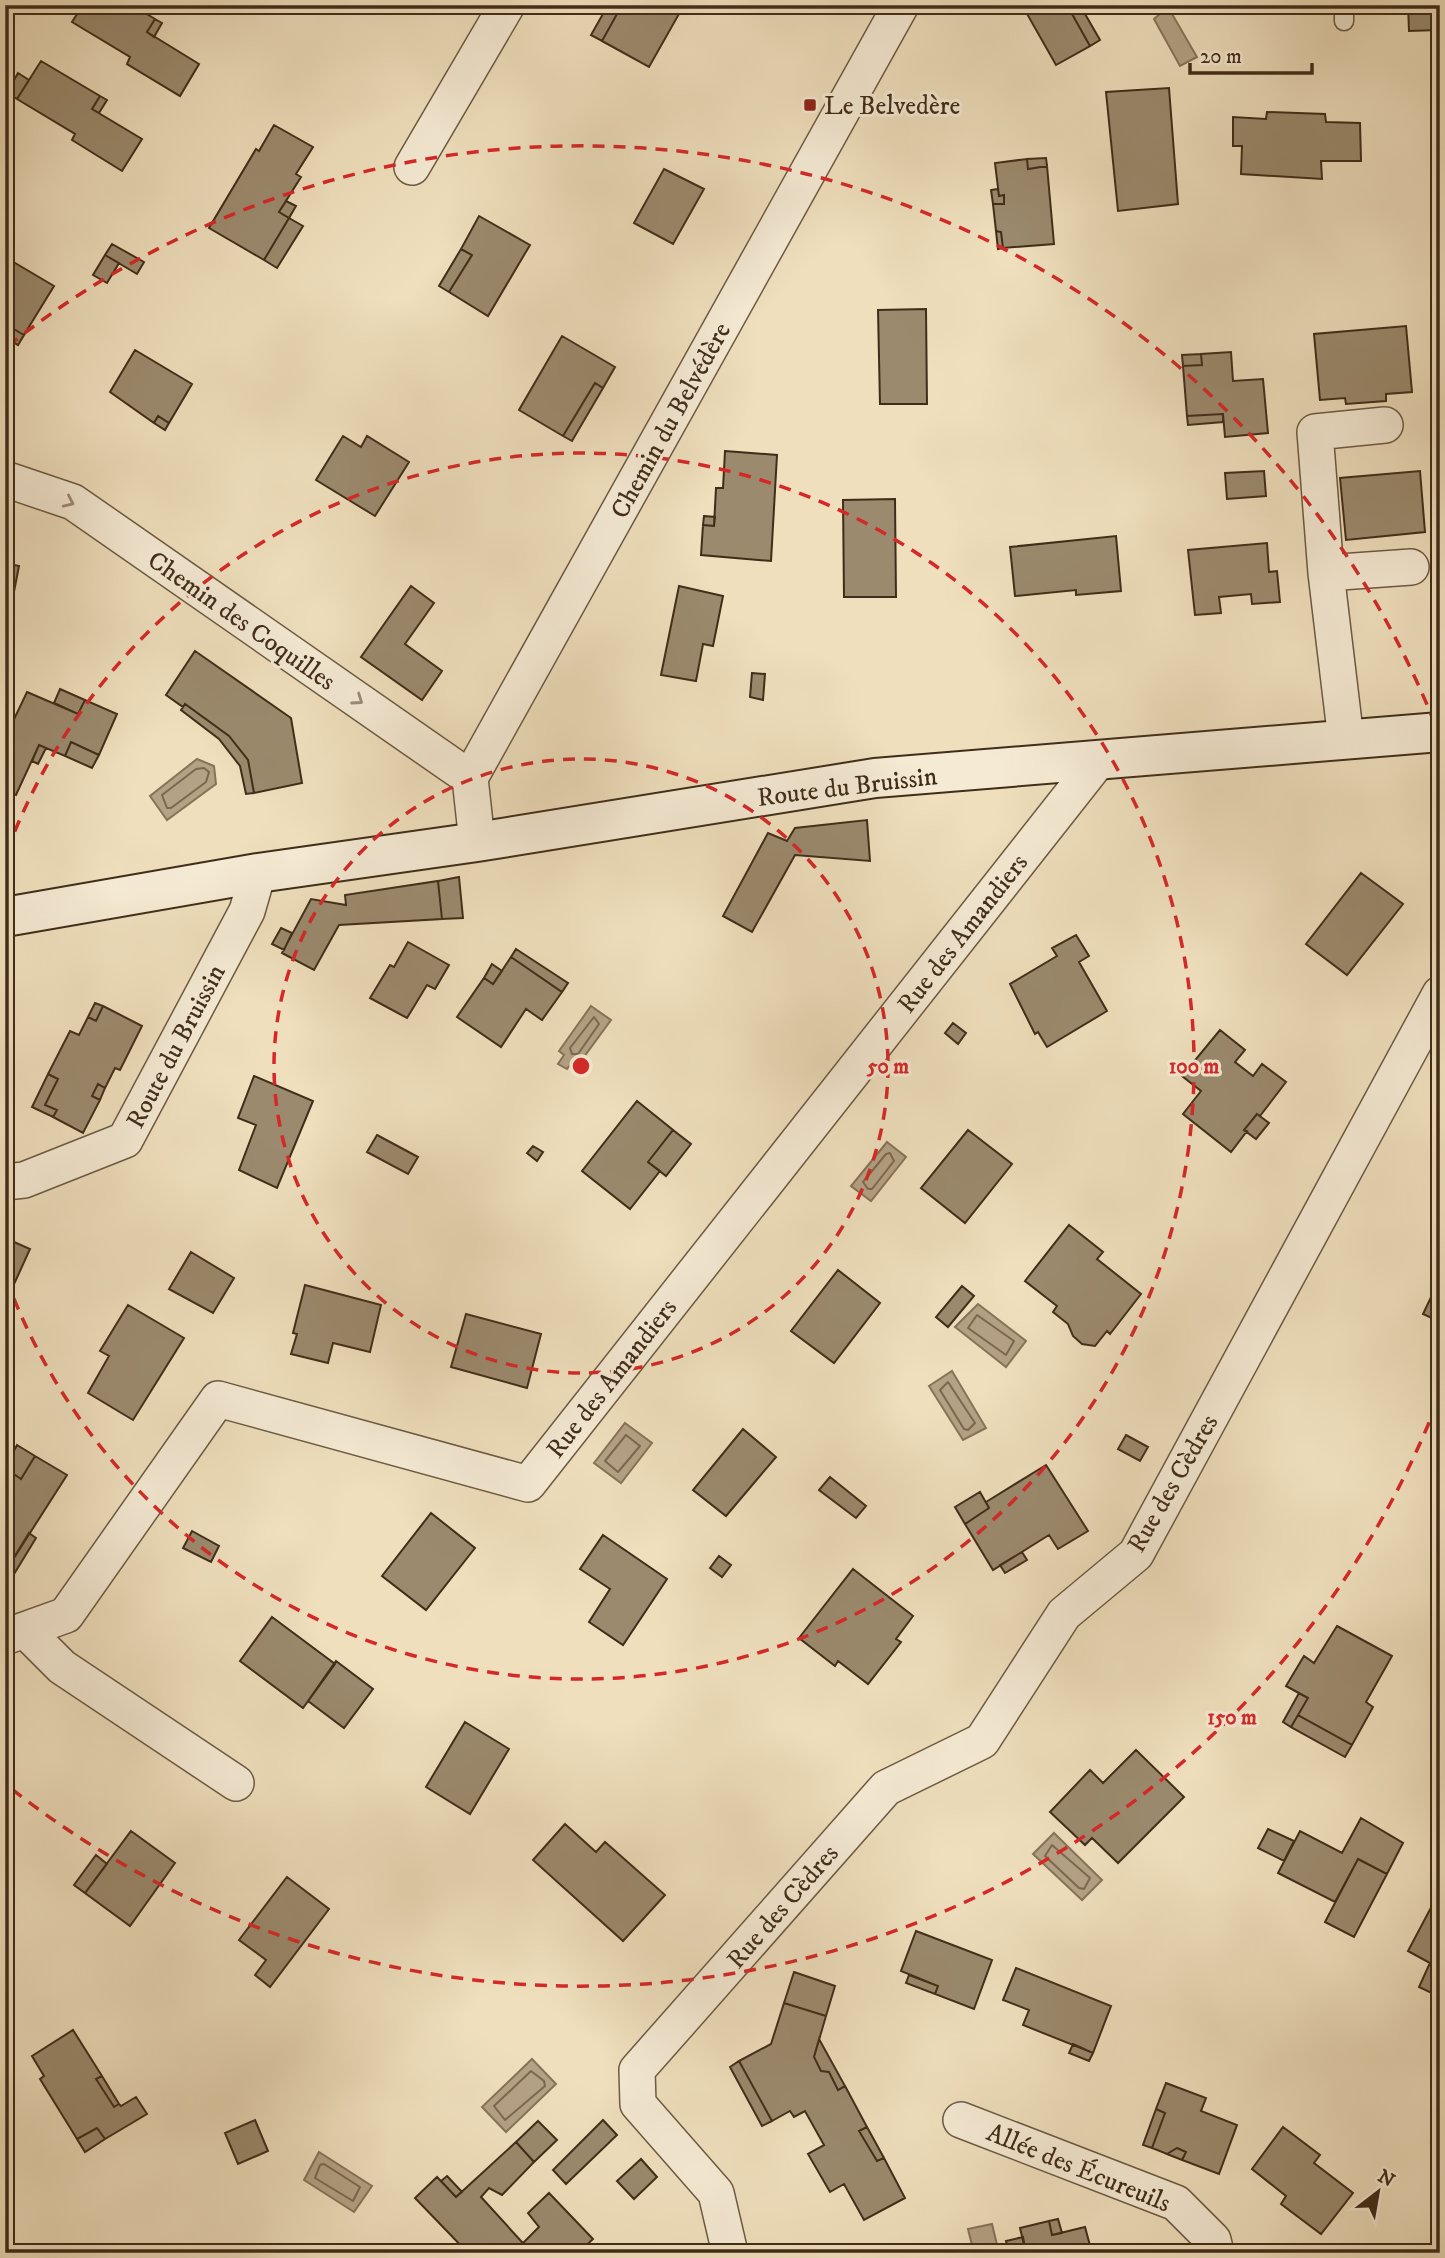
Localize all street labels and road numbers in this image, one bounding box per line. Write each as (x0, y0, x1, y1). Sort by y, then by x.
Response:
street label: Chemin du Belvédère (604, 317, 739, 525)
street label: Chemin des Coquilles (141, 544, 342, 698)
street label: Route du Bruissin (755, 760, 939, 815)
street label: Rue des Amandiers (891, 847, 1036, 1020)
street label: Route du Bruissin (119, 959, 234, 1134)
street label: Rue des Amandiers (540, 1292, 685, 1465)
street label: Rue des Cèdres (1120, 1409, 1226, 1559)
street label: Rue des Cèdres (720, 1838, 846, 1976)
street label: Allée des Écureuils (982, 2116, 1175, 2220)

